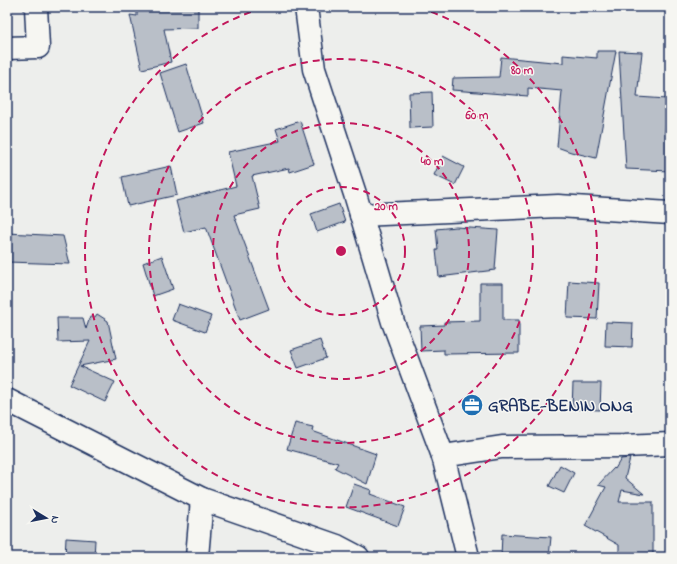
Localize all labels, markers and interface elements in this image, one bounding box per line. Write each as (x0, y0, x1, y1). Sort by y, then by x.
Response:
text: 80 m (510, 62, 534, 80)
text: 60 m (465, 107, 489, 125)
text: 40 m (420, 153, 444, 171)
text: 20 m (373, 198, 398, 216)
centre of rings (334, 244, 348, 258)
office icon: GRABE-BENIN ONG (459, 392, 485, 418)
place label: GRABE-BENIN ONG (488, 394, 633, 419)
north arrow (26, 498, 66, 538)
text: N (46, 515, 63, 525)

